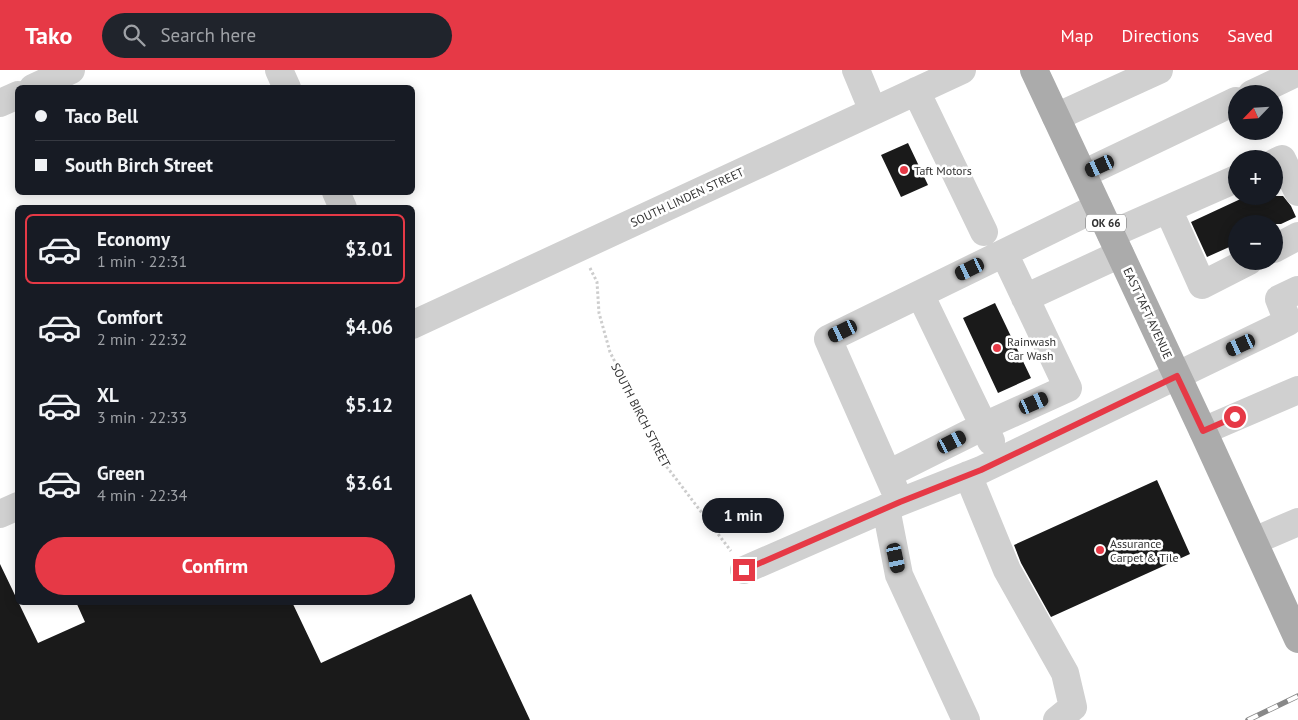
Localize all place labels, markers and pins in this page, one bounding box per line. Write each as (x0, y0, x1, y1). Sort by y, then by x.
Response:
place label: Taft Motors (914, 163, 972, 178)
marker: Taft Motors (898, 164, 910, 176)
place label: Rainwash Car Wash (1007, 334, 1056, 363)
marker: Rainwash Car Wash (991, 342, 1003, 354)
place label: Assurance Carpet & Tile (1110, 536, 1179, 565)
marker: Assurance Carpet & Tile (1094, 544, 1106, 556)

